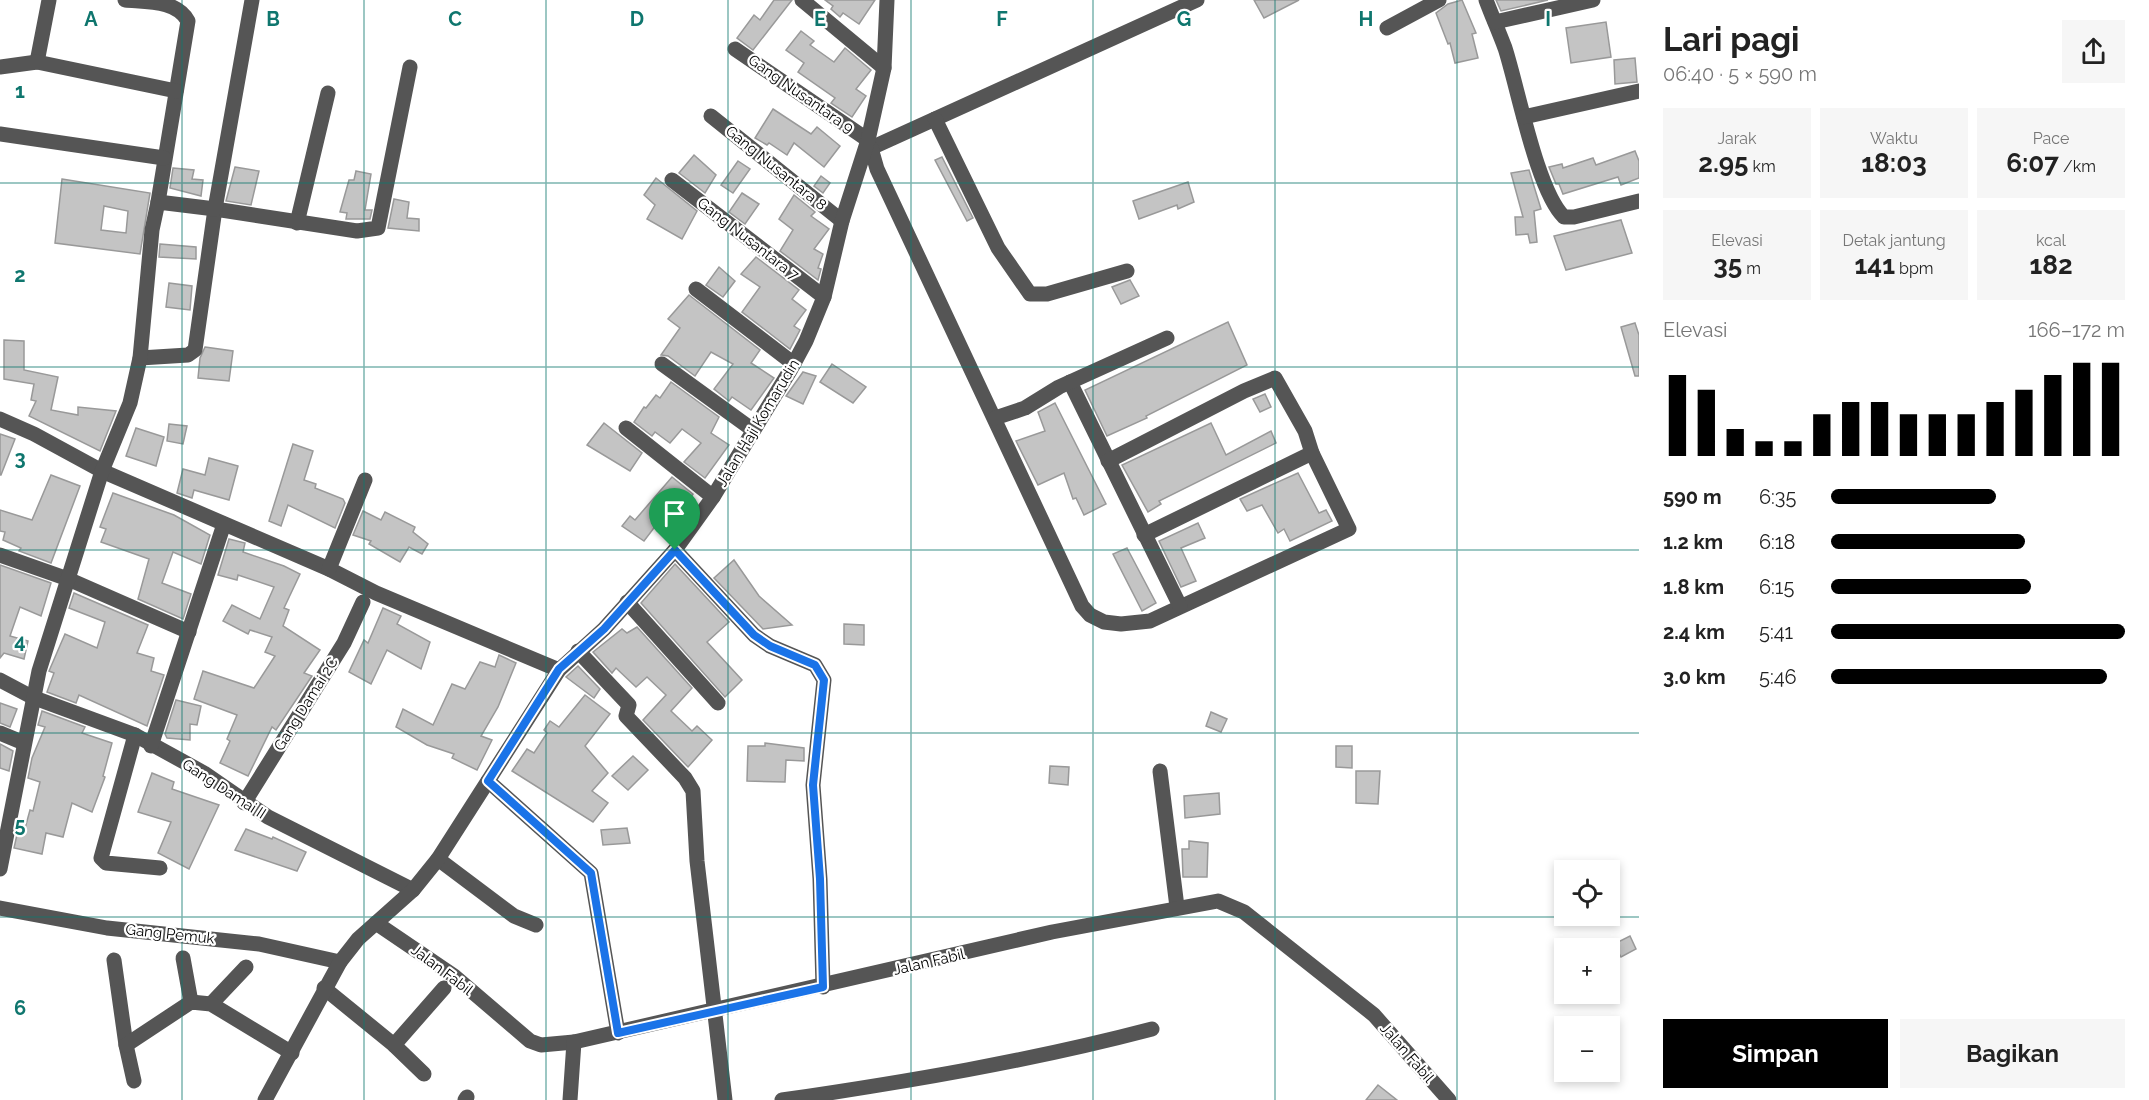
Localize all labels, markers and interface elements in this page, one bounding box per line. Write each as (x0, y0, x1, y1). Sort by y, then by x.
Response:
text: A (84, 7, 98, 31)
text: B (266, 7, 280, 31)
text: C (448, 7, 462, 31)
text: D (630, 7, 644, 31)
text: E (814, 7, 826, 31)
text: F (996, 7, 1008, 31)
text: G (1177, 7, 1191, 31)
text: H (1359, 7, 1373, 31)
text: I (1545, 7, 1551, 31)
text: Lari pagi (1663, 20, 1800, 59)
button: share (2062, 20, 2125, 83)
street label: Gang Nusantara 9 (745, 51, 857, 137)
text: 06:40 · 5 × 590 m (1663, 62, 1817, 86)
text: 1 (15, 79, 25, 103)
street label: Gang Nusantara 8 (722, 122, 830, 214)
text: Jarak (1717, 129, 1757, 148)
text: Waktu (1870, 129, 1918, 148)
text: Pace (2033, 129, 2069, 148)
text: 2.95 (1698, 148, 1748, 178)
text: 18:03 (1861, 148, 1927, 178)
text: 6:07 (2006, 148, 2059, 178)
text: km (1748, 157, 1776, 176)
text: /km (2059, 157, 2096, 176)
street label: Gang Nusantara 7 (694, 194, 802, 284)
text: Elevasi (1711, 231, 1763, 250)
text: Detak jantung (1842, 231, 1946, 250)
text: kcal (2036, 231, 2066, 250)
text: 35 (1713, 250, 1742, 280)
text: 141 (1854, 250, 1895, 280)
text: 182 (2029, 250, 2073, 280)
text: m (1742, 259, 1761, 278)
text: bpm (1895, 259, 1934, 278)
text: 2 (14, 263, 26, 287)
text: Elevasi (1663, 318, 1727, 342)
text: 166–172 m (2028, 318, 2125, 342)
street label: Jalan Haji Komarudin (713, 356, 803, 490)
text: 3 (14, 446, 26, 470)
text: 590 m (1663, 485, 1722, 509)
text: 6:35 (1759, 485, 1796, 509)
pin (649, 488, 700, 550)
icon: arrive (658, 497, 691, 530)
text: 1.2 km (1663, 530, 1723, 554)
text: 6:18 (1759, 530, 1795, 554)
text: 1.8 km (1663, 575, 1724, 599)
text: 6:15 (1759, 575, 1794, 599)
text: 2.4 km (1663, 620, 1725, 644)
text: 5:41 (1759, 620, 1793, 644)
text: 4 (14, 629, 26, 653)
street label: Gang Damai 2C (270, 654, 342, 754)
text: 3.0 km (1663, 665, 1726, 689)
text: 5:46 (1759, 665, 1797, 689)
street label: Gang Damai II (179, 755, 269, 823)
text: 5 (14, 813, 26, 837)
map controls (1554, 860, 1620, 1082)
button: locate (1554, 860, 1620, 926)
street label: Gang Pemuk (125, 920, 215, 948)
button: + (1554, 938, 1620, 1004)
street label: Jalan Fabil (408, 941, 477, 1000)
street label: Jalan Fabil (892, 945, 967, 979)
text: 6 (14, 996, 26, 1020)
button: − (1554, 1016, 1620, 1082)
button: Simpan (1663, 1019, 1888, 1088)
button: Bagikan (1900, 1019, 2125, 1088)
street label: Jalan Fabil (1376, 1020, 1438, 1087)

